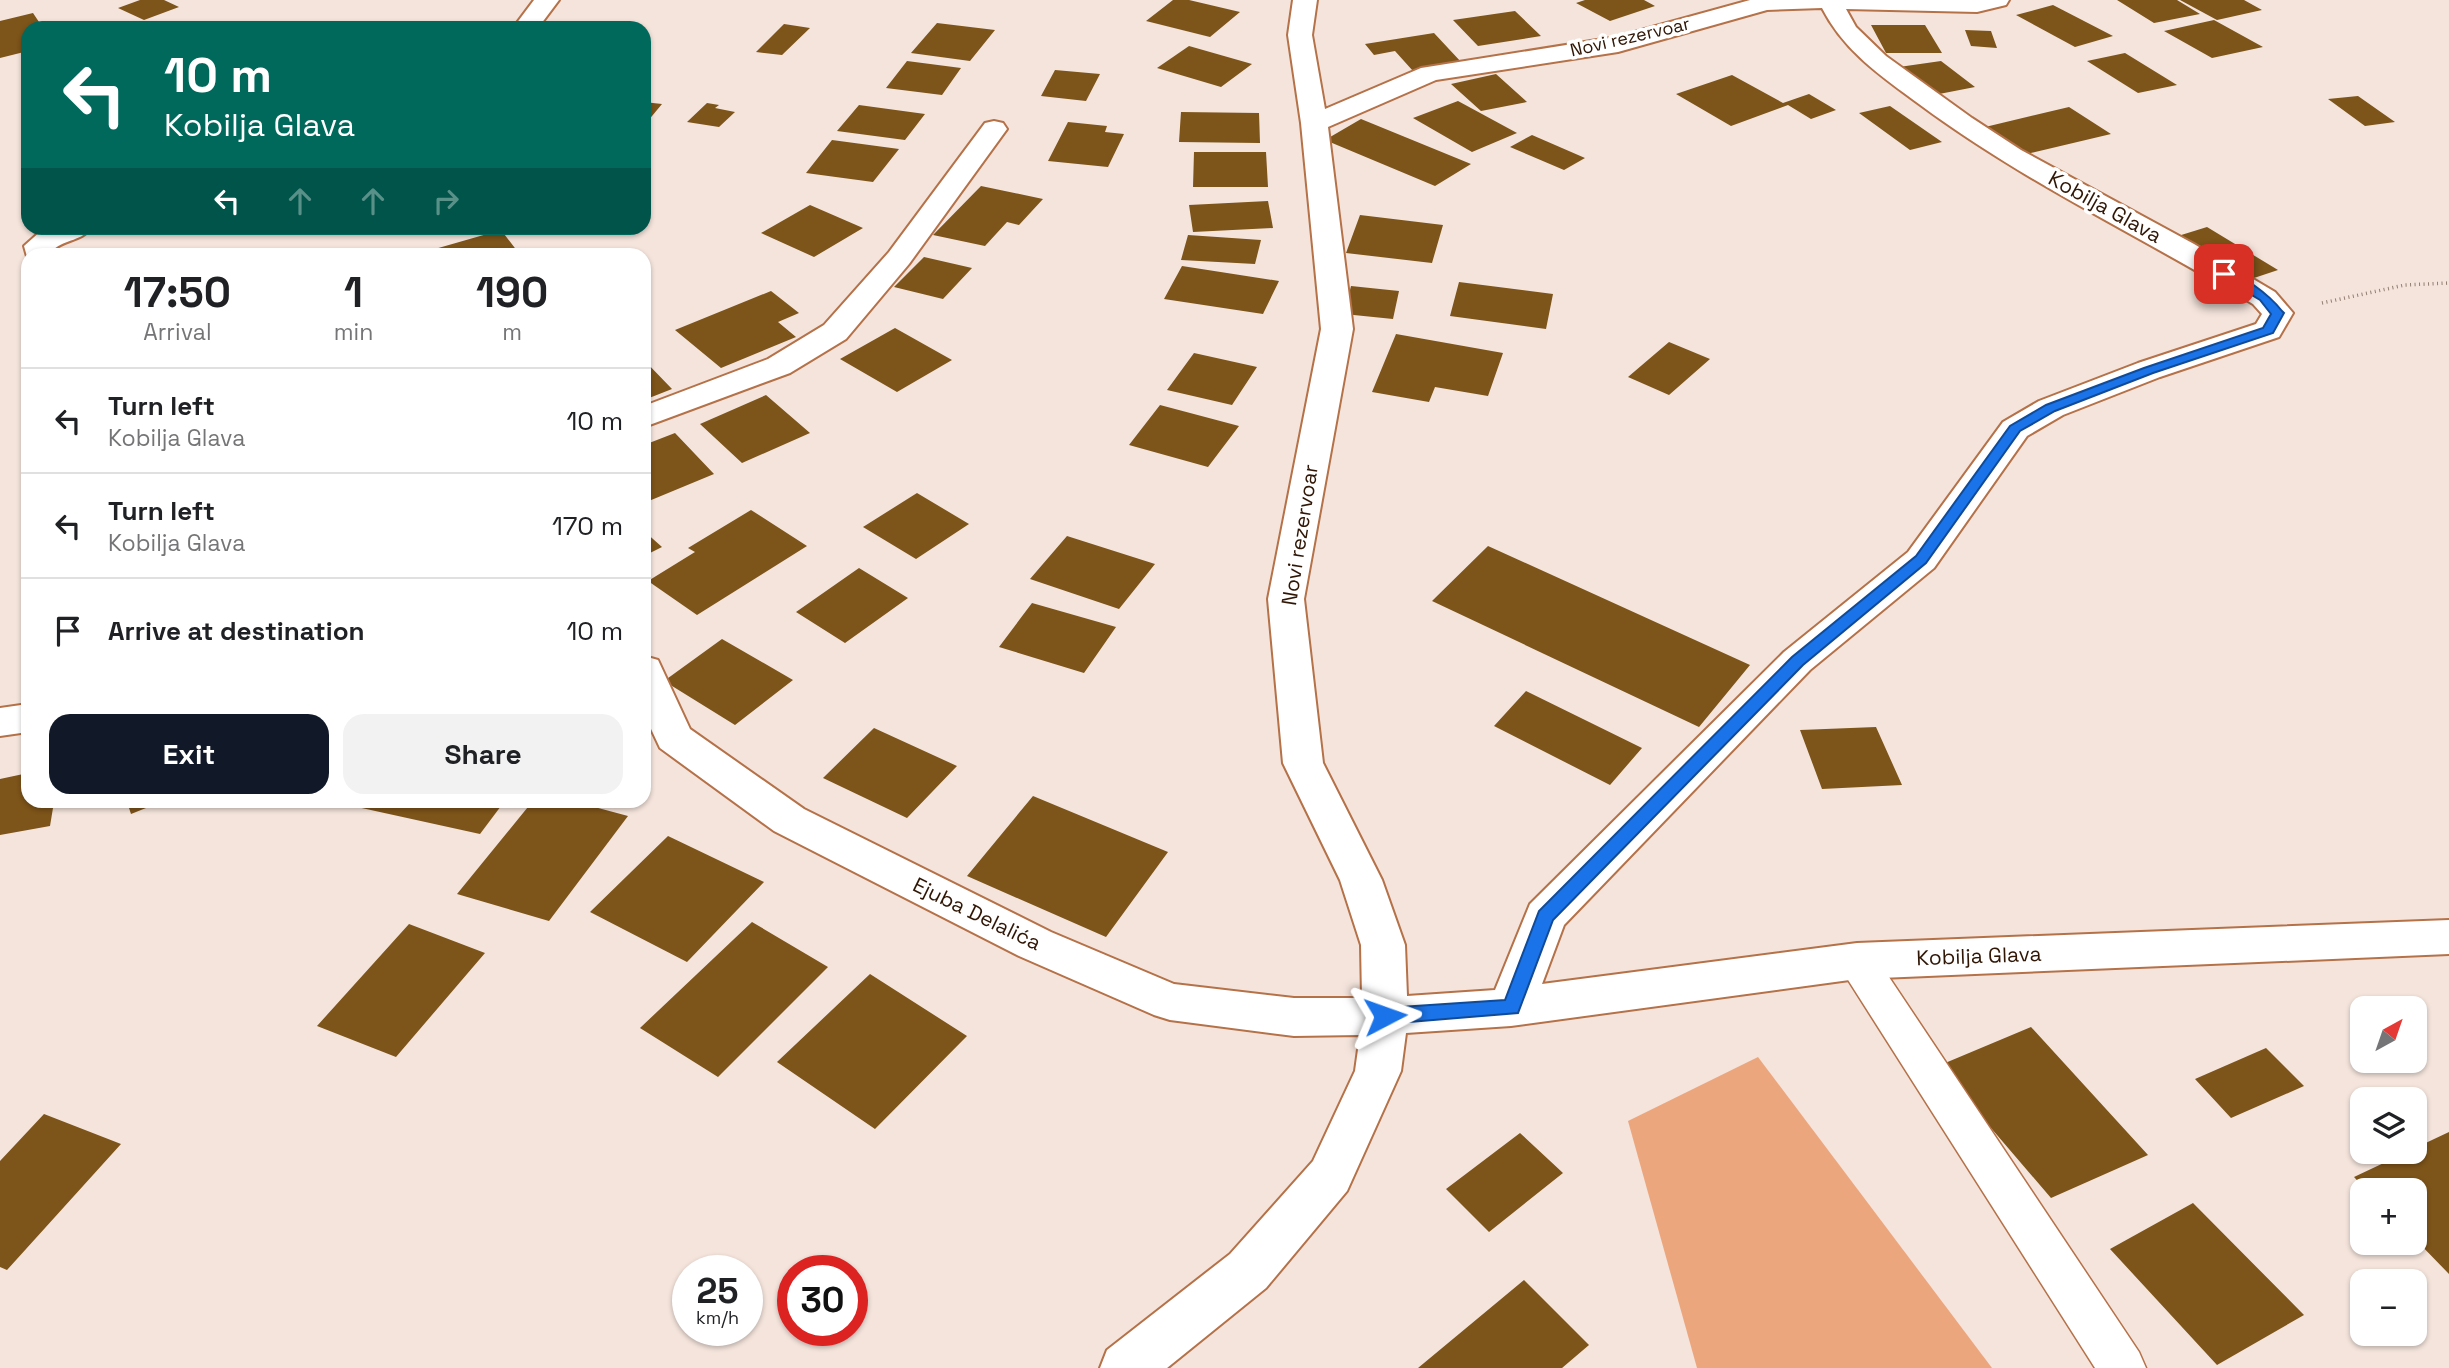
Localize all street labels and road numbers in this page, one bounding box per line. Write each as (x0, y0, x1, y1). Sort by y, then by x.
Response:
street label: Novi rezervoar (1568, 12, 1692, 61)
street label: Kobilja Glava (2044, 164, 2167, 249)
street label: Novi rezervoar (1275, 462, 1324, 608)
street label: Ejuba Delalića (909, 871, 1046, 956)
street label: Kobilja Glava (1916, 940, 2042, 971)

